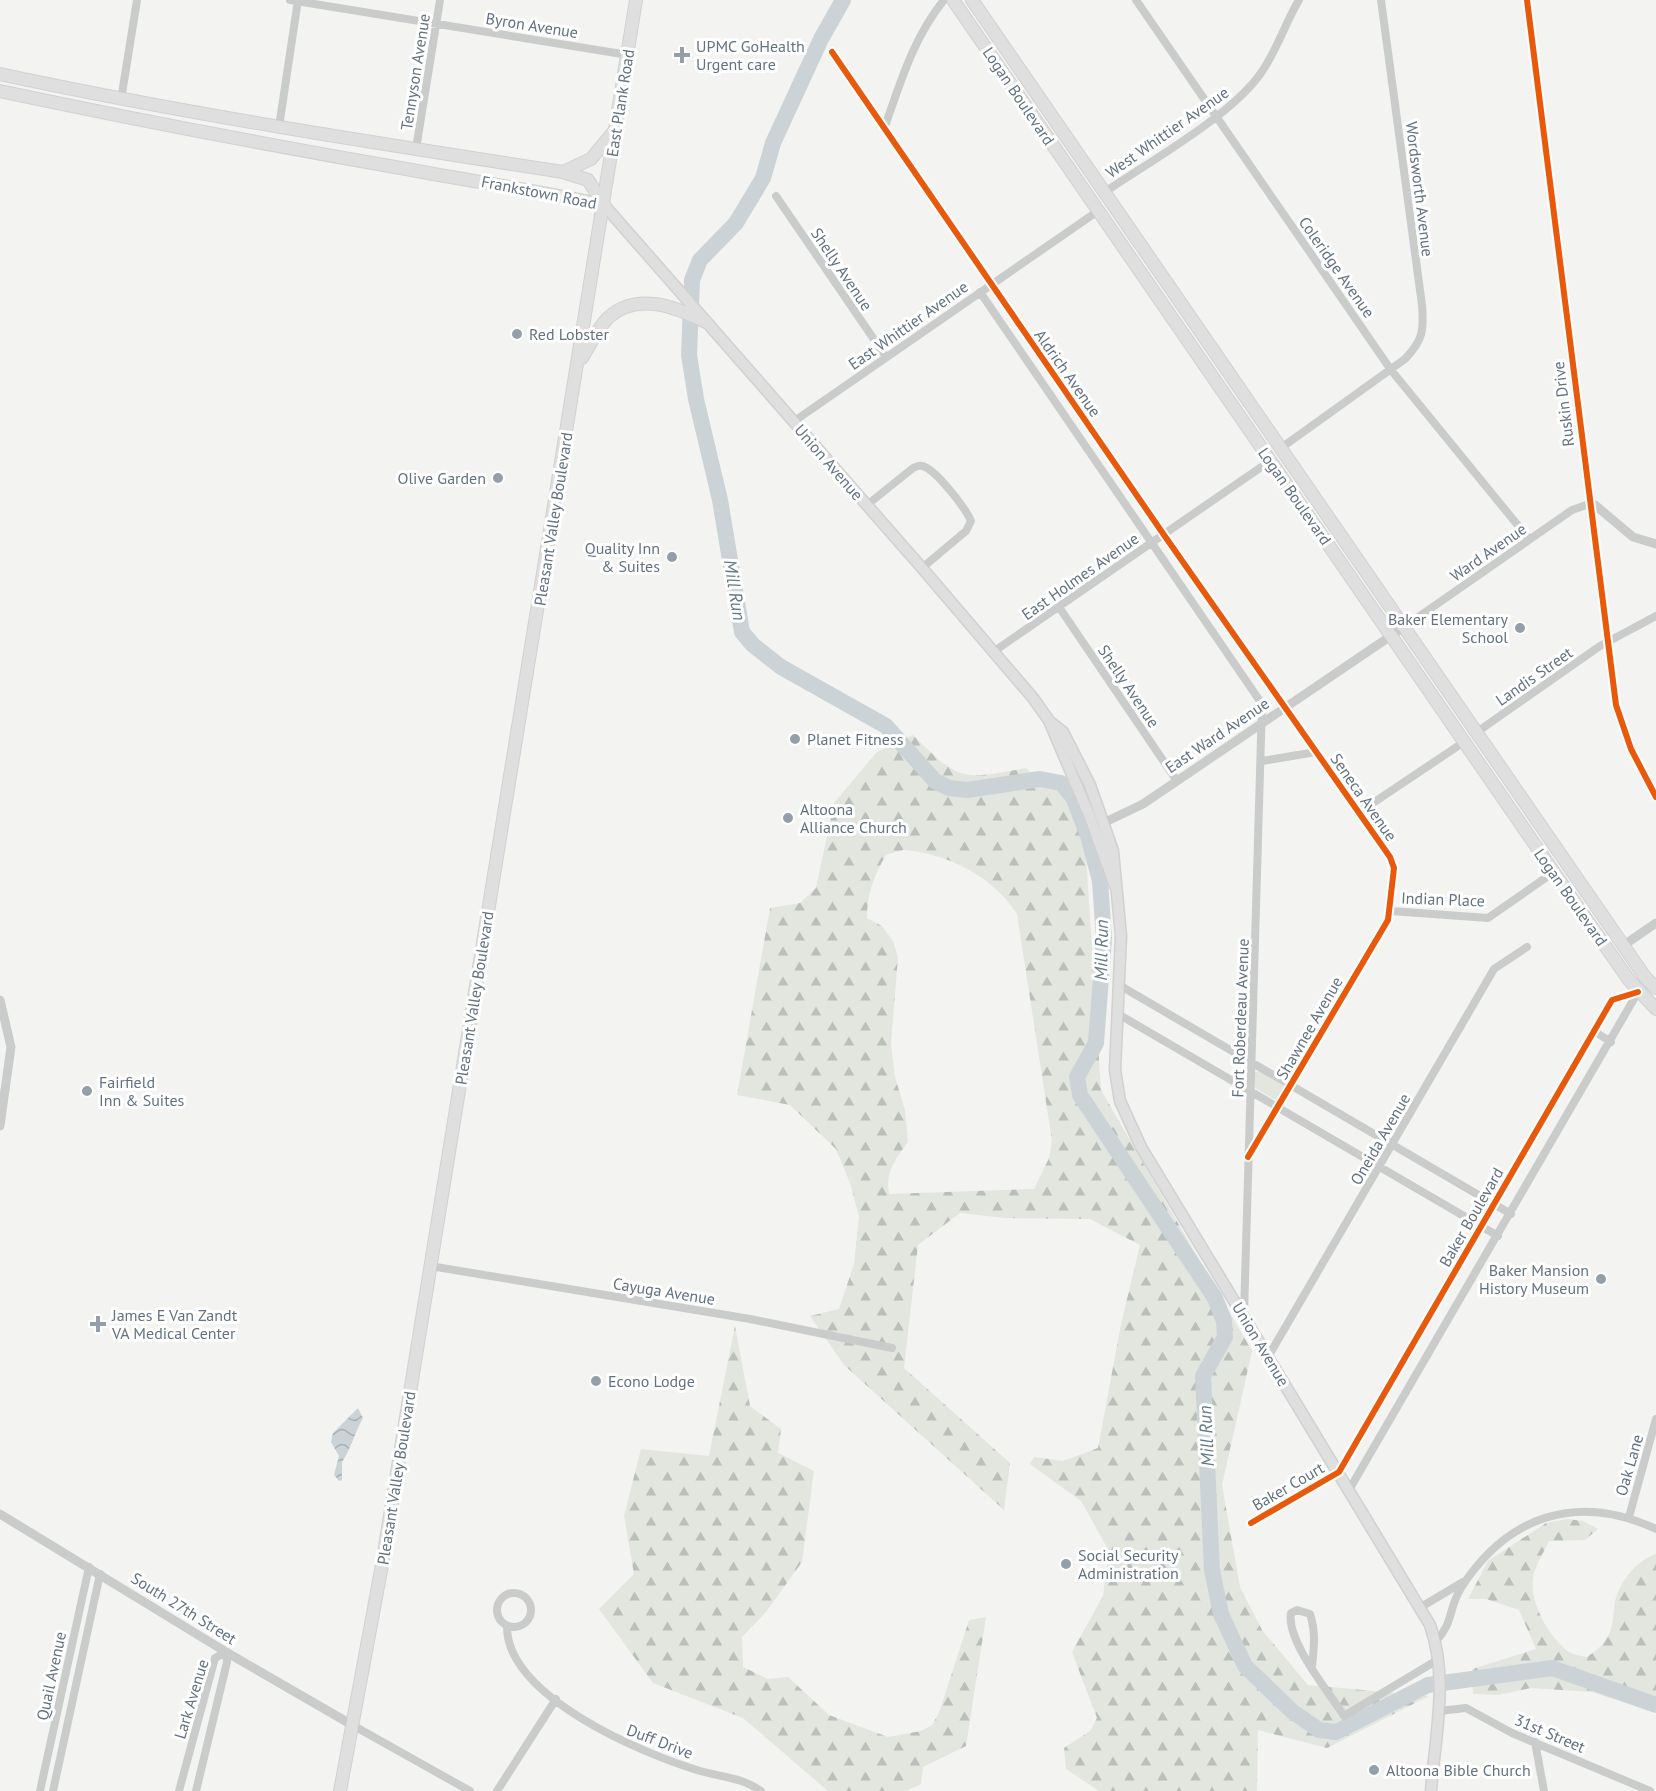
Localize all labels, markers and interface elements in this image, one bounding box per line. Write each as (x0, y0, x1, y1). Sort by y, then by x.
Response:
street label: Byron Avenue (484, 8, 580, 42)
street label: Tennyson Avenue (396, 12, 434, 132)
place label: UPMC GoHealth Urgent care (696, 36, 805, 74)
street label: Logan Boulevard (979, 43, 1059, 149)
marker: UPMC GoHealth Urgent care (673, 46, 691, 64)
street label: East Plank Road (602, 48, 638, 158)
street label: West Whittier Avenue (1102, 82, 1232, 182)
street label: Wordsworth Avenue (1402, 120, 1438, 258)
street label: Frankstown Road (480, 171, 598, 213)
street label: Coleridge Avenue (1295, 213, 1379, 321)
street label: Shelly Avenue (807, 224, 877, 314)
street label: East Whittier Avenue (844, 276, 972, 374)
place label: Red Lobster (529, 324, 609, 344)
street label: Aldrich Avenue (1031, 325, 1105, 421)
marker: Red Lobster (510, 327, 524, 341)
street label: Ruskin Drive (1548, 360, 1578, 448)
street label: Union Avenue (790, 420, 868, 504)
street label: Pleasant Valley Boulevard (529, 431, 577, 607)
street label: Logan Boulevard (1254, 444, 1336, 548)
place label: Olive Garden (398, 468, 486, 488)
marker: Olive Garden (491, 471, 505, 485)
street label: Ward Avenue (1446, 518, 1530, 586)
street label: East Holmes Avenue (1018, 528, 1142, 624)
place label: Quality Inn & Suites (585, 538, 660, 576)
marker: Quality Inn & Suites (665, 550, 679, 564)
water label: Mill Run (719, 558, 751, 622)
place label: Baker Elementary School (1388, 609, 1509, 647)
marker: Baker Elementary School (1513, 621, 1527, 635)
street label: Shelly Avenue (1094, 641, 1164, 731)
street label: Landis Street (1492, 642, 1577, 710)
street label: East Ward Avenue (1161, 693, 1273, 777)
place label: Planet Fitness (807, 729, 904, 749)
marker: Planet Fitness (788, 732, 802, 746)
street label: Seneca Avenue (1326, 749, 1402, 845)
place label: Altoona Alliance Church (800, 799, 907, 837)
marker: Altoona Alliance Church (781, 811, 795, 825)
street label: Logan Boulevard (1530, 845, 1612, 949)
street label: Indian Place (1401, 888, 1485, 910)
street label: Pleasant Valley Boulevard (450, 910, 498, 1086)
water label: Mill Run (1089, 919, 1113, 981)
street label: Fort Roberdeau Avenue (1227, 938, 1253, 1098)
street label: Shawnee Avenue (1271, 973, 1347, 1083)
place label: Fairfield Inn & Suites (99, 1072, 185, 1110)
marker: Fairfield Inn & Suites (80, 1084, 94, 1098)
street label: Oneida Avenue (1346, 1090, 1414, 1188)
street label: Baker Boulevard (1435, 1164, 1507, 1270)
place label: Baker Mansion History Museum (1479, 1260, 1589, 1298)
marker: Baker Mansion History Museum (1594, 1272, 1608, 1286)
street label: Cayuga Avenue (612, 1273, 716, 1309)
street label: Union Avenue (1228, 1298, 1294, 1390)
place label: James E Van Zandt VA Medical Center (111, 1305, 238, 1343)
marker: James E Van Zandt VA Medical Center (89, 1315, 107, 1333)
place label: Econo Lodge (608, 1371, 695, 1391)
marker: Econo Lodge (589, 1374, 603, 1388)
street label: Pleasant Valley Boulevard (372, 1390, 420, 1566)
water label: Mill Run (1193, 1405, 1219, 1467)
street label: Oak Lane (1611, 1432, 1647, 1498)
street label: Baker Court (1248, 1457, 1328, 1515)
place label: Social Security Administration (1078, 1545, 1179, 1583)
marker: Social Security Administration (1059, 1557, 1073, 1571)
street label: South 27th Street (128, 1568, 241, 1649)
street label: Quail Avenue (32, 1630, 70, 1722)
street label: Lark Avenue (169, 1657, 213, 1741)
street label: 31st Street (1512, 1709, 1589, 1757)
street label: Duff Drive (624, 1719, 696, 1763)
place label: Altoona Bible Church (1386, 1760, 1531, 1780)
marker: Altoona Bible Church (1367, 1763, 1381, 1777)

